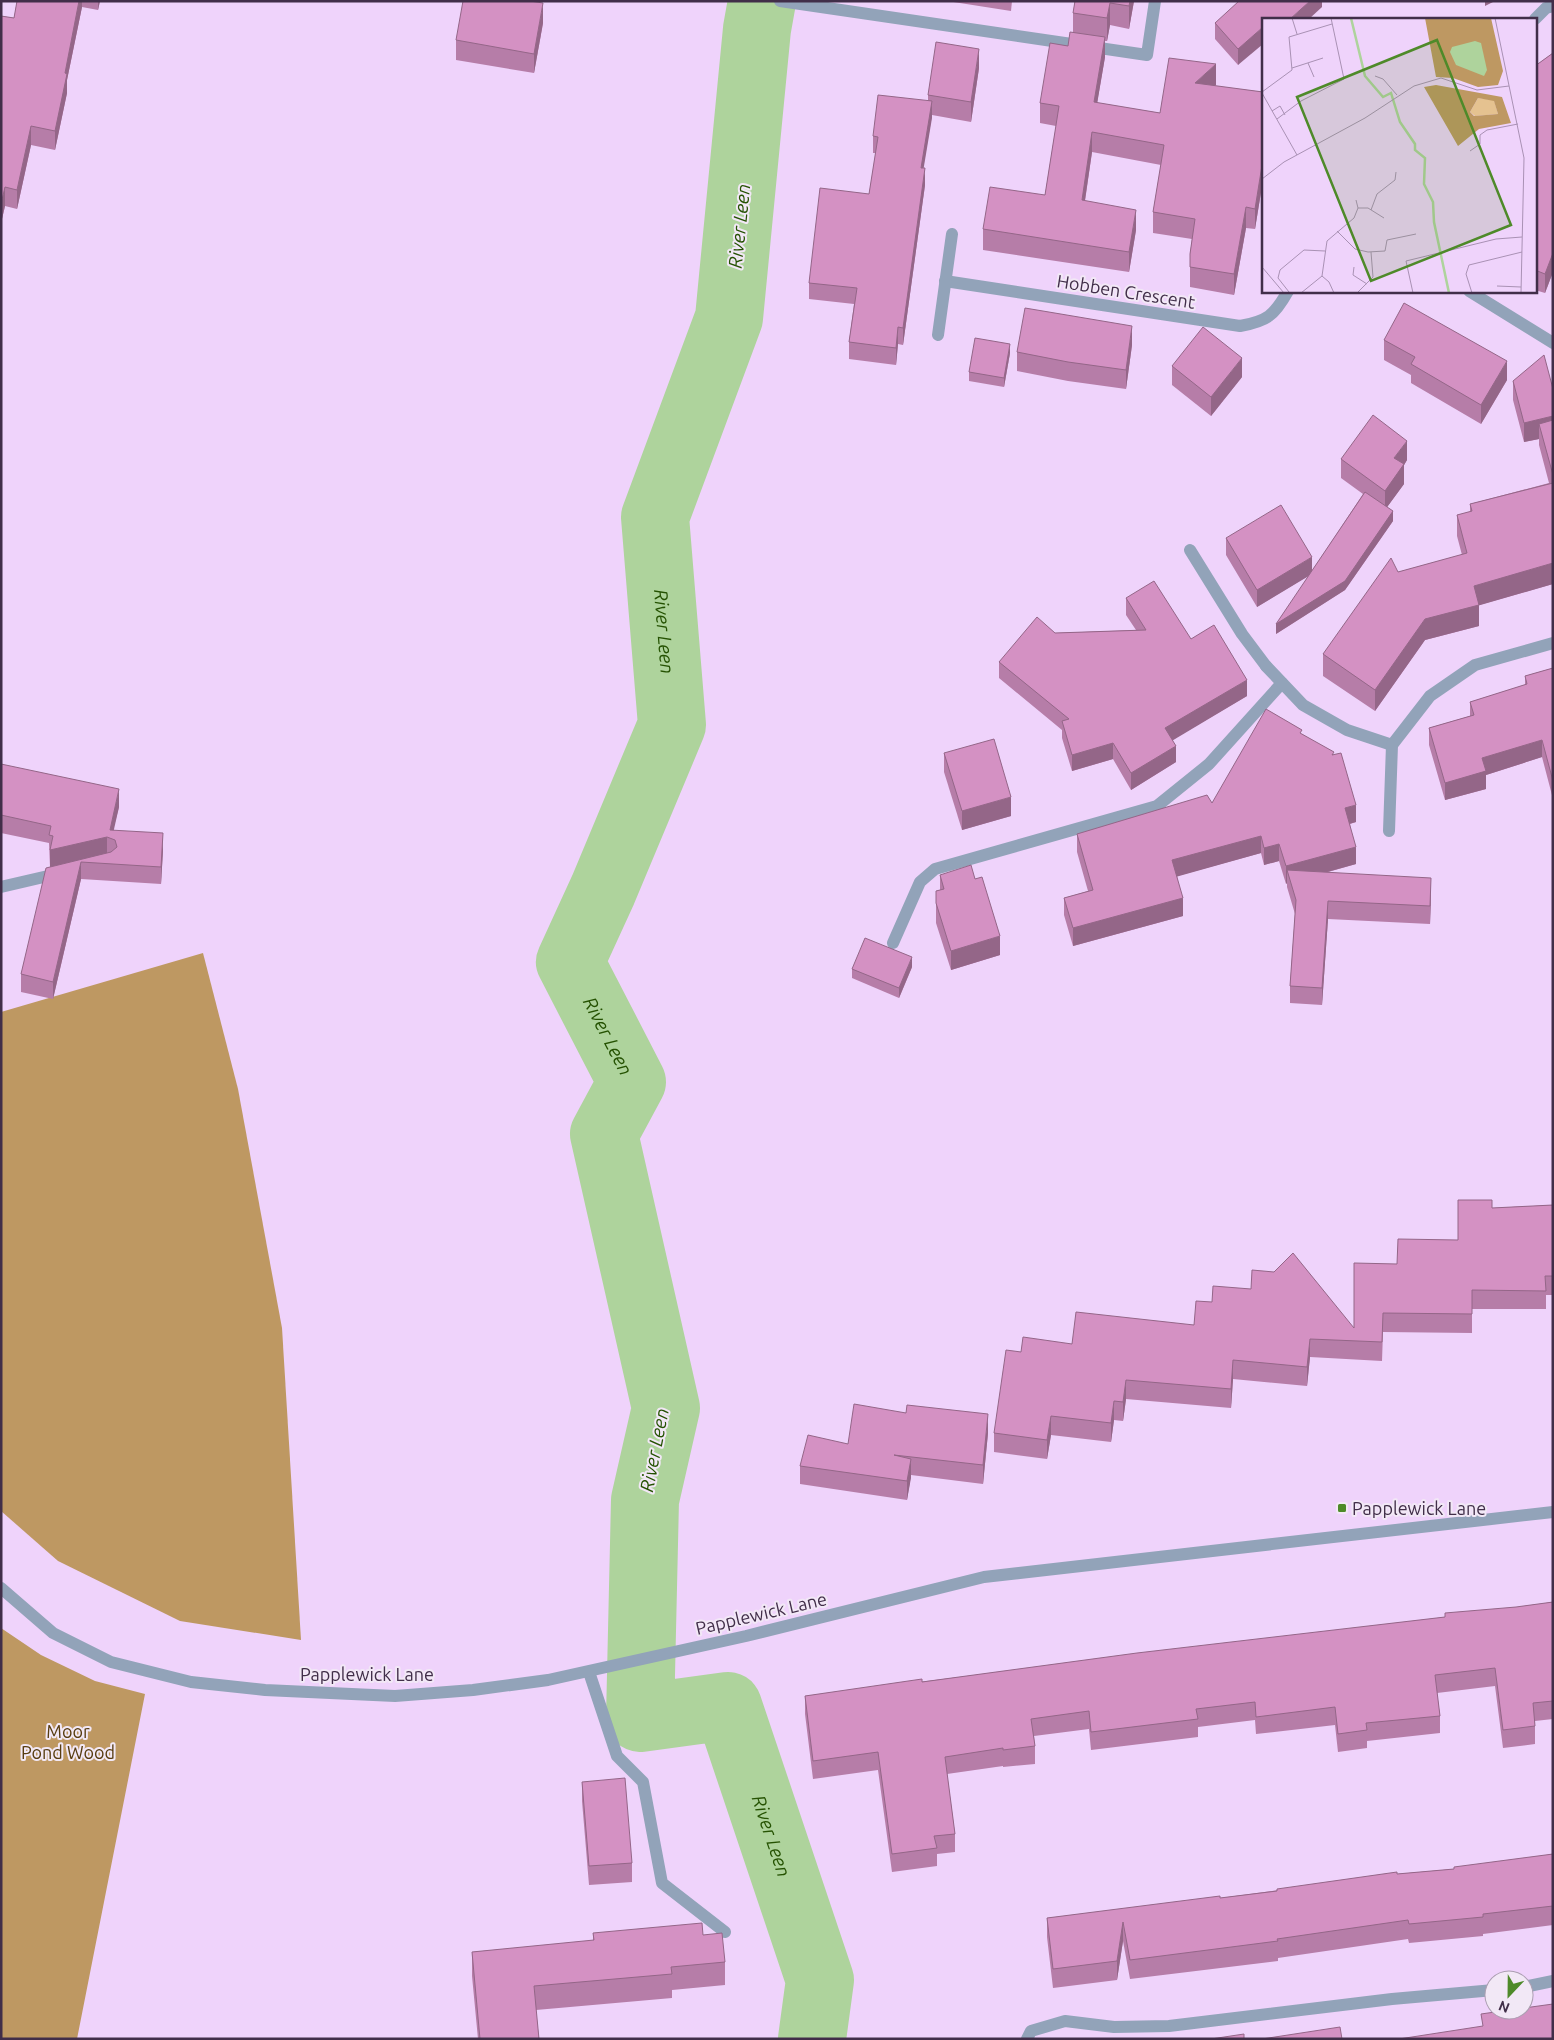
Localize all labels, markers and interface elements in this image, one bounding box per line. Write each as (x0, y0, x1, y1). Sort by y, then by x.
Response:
inset map (1262, 18, 1536, 292)
water label: River Leen (724, 183, 754, 269)
street label: Hobben Crescent (1055, 270, 1197, 312)
water label: River Leen (650, 588, 679, 675)
water label: River Leen (579, 993, 637, 1079)
water label: River Leen (635, 1406, 673, 1494)
place label: Papplewick Lane (1352, 1498, 1486, 1518)
marker: Papplewick Lane (1336, 1502, 1348, 1514)
street label: Papplewick Lane (693, 1588, 829, 1638)
street label: Papplewick Lane (300, 1664, 434, 1684)
park label: Moor Pond Wood (21, 1721, 115, 1762)
water label: River Leen (748, 1792, 796, 1880)
north arrow (1484, 1970, 1534, 2020)
text: N (1496, 1998, 1512, 2016)

